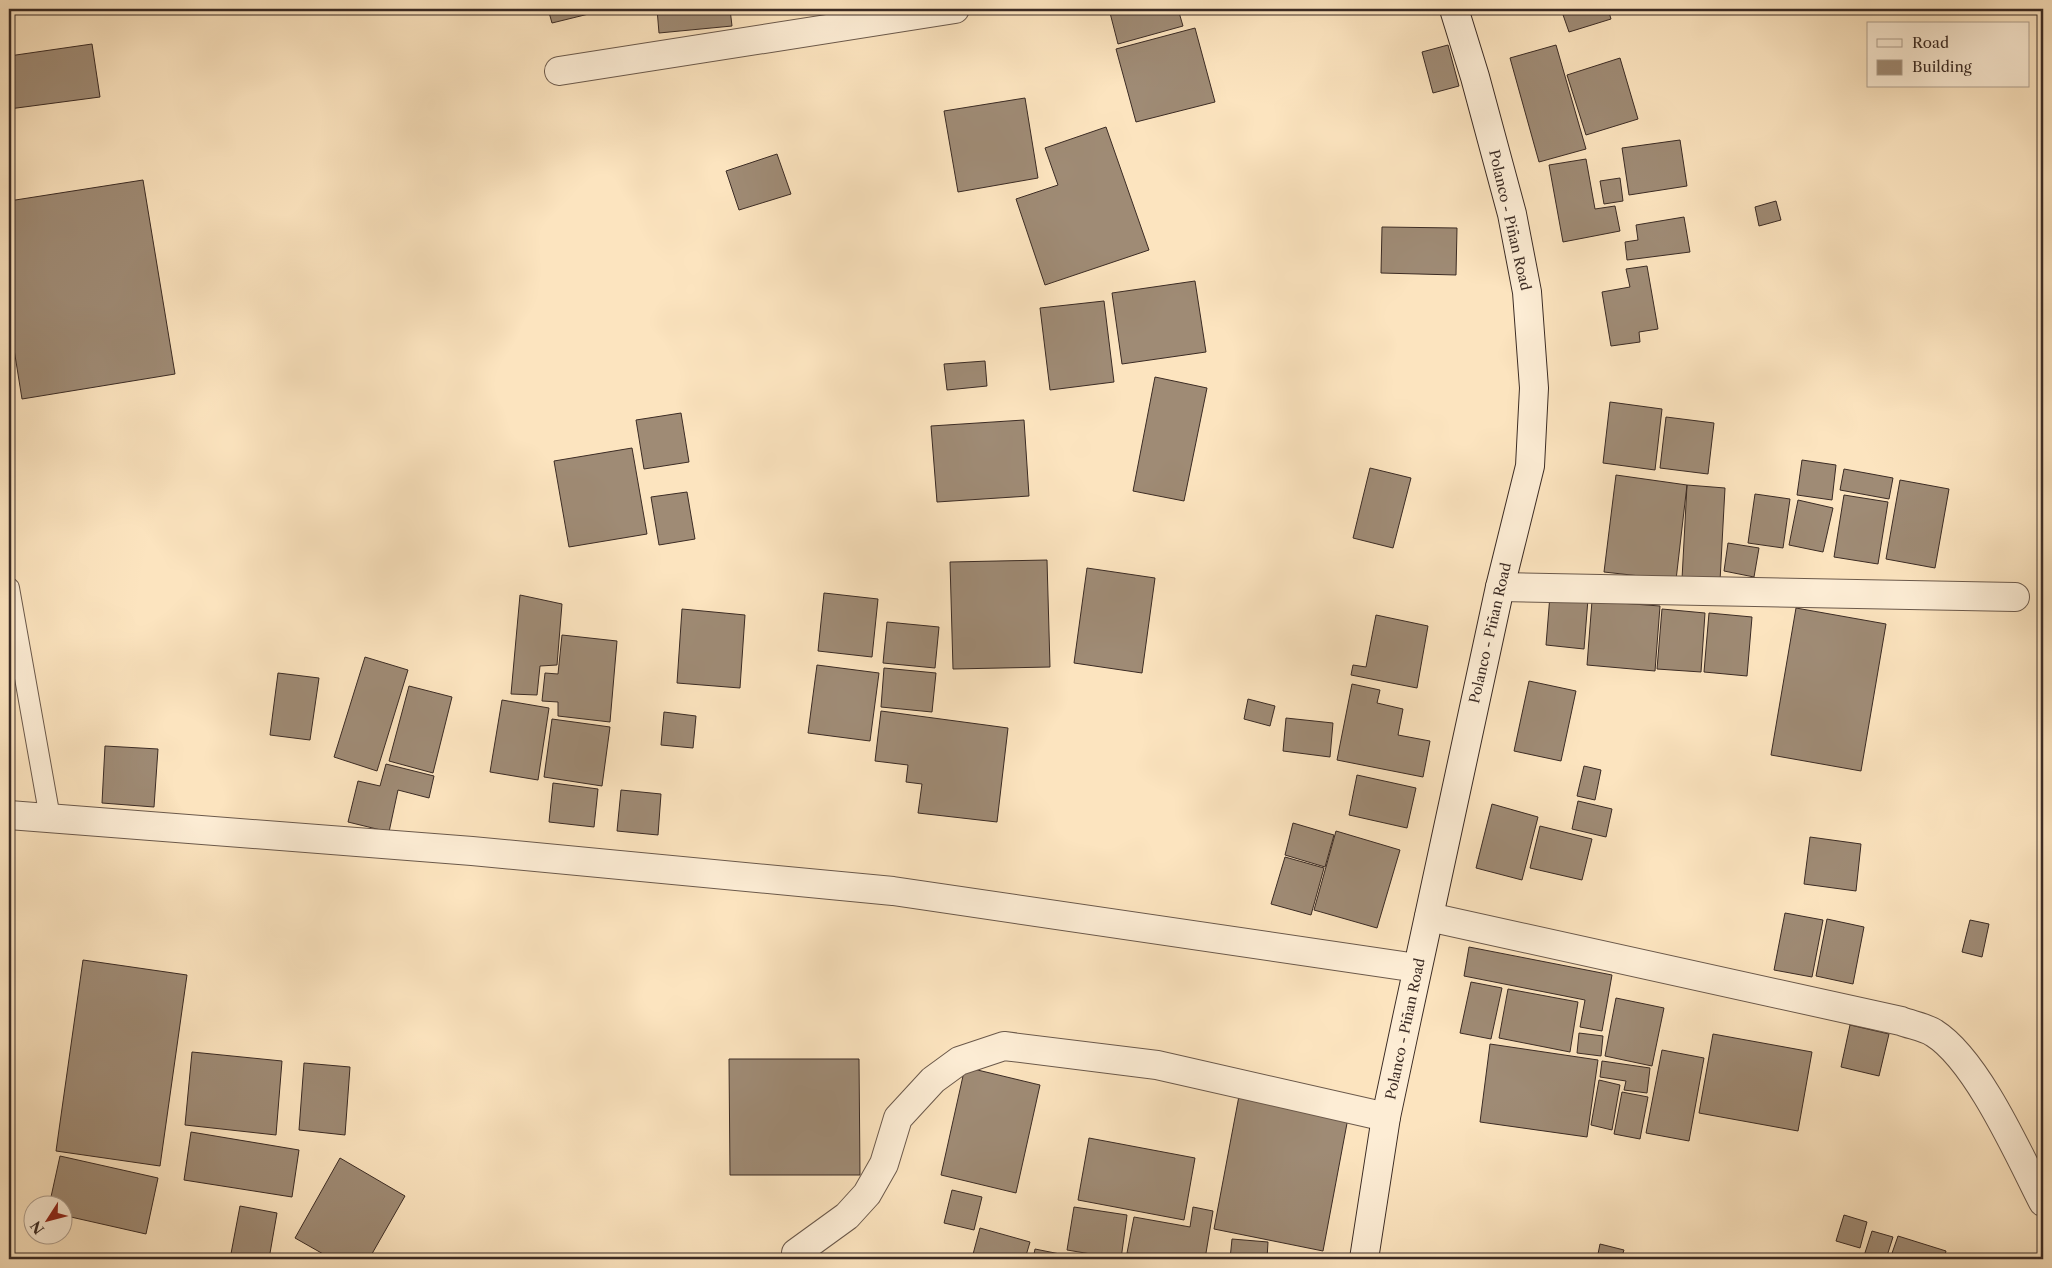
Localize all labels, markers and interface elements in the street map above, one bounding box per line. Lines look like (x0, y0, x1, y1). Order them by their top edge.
legend (1867, 22, 2030, 88)
text: Road (1912, 33, 1949, 52)
text: Building (1912, 57, 1972, 76)
street label: Polanco - Piñan Road (1485, 148, 1535, 293)
street label: Polanco - Piñan Road (1465, 560, 1515, 705)
street label: Polanco - Piñan Road (1381, 956, 1429, 1101)
north arrow (22, 1196, 72, 1246)
text: N (27, 1217, 48, 1238)

